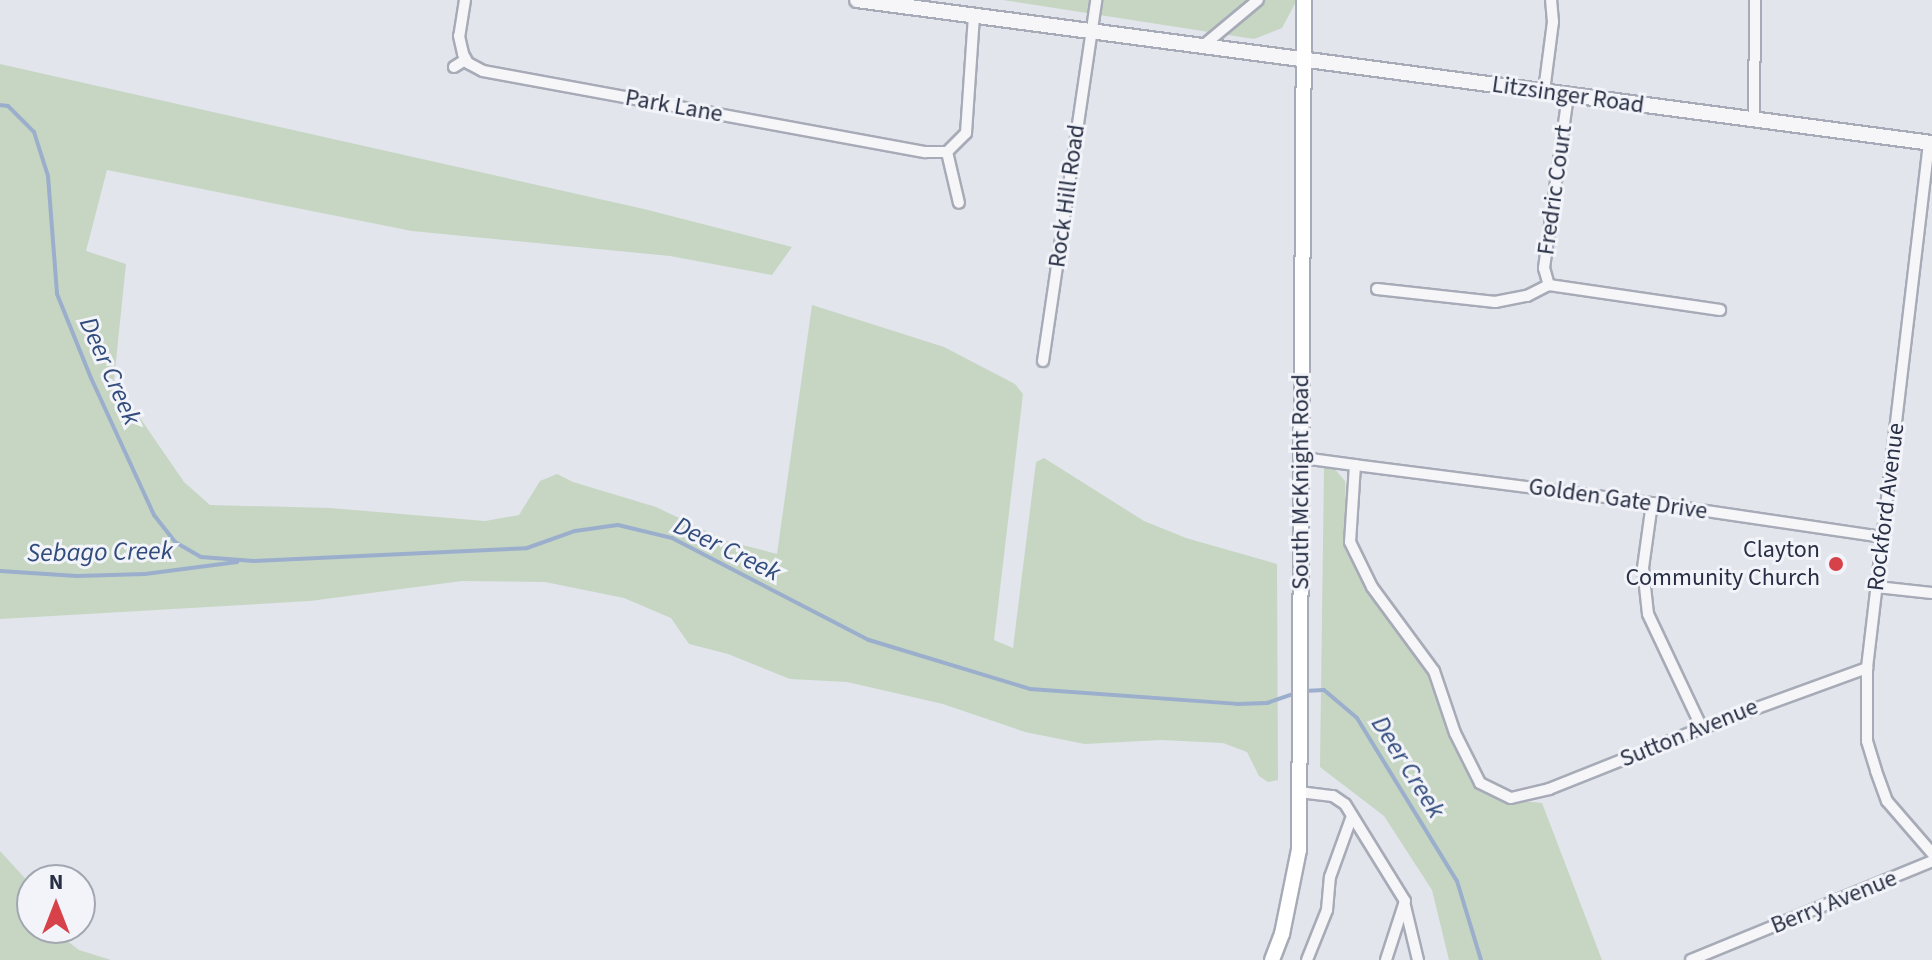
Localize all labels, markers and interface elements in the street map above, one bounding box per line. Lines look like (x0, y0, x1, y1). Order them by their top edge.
street label: Litzsinger Road (1490, 70, 1646, 120)
street label: Park Lane (623, 83, 725, 129)
street label: Rock Hill Road (1043, 123, 1091, 269)
street label: Fredric Court (1532, 123, 1578, 257)
water label: Deer Creek (72, 312, 148, 430)
street label: South McKnight Road (1287, 374, 1315, 590)
street label: Rockford Avenue (1861, 421, 1911, 593)
street label: Golden Gate Drive (1527, 472, 1709, 526)
water label: Deer Creek (669, 510, 785, 588)
water label: Sebago Creek (27, 535, 173, 569)
place label: Clayton Community Church (1625, 536, 1820, 592)
marker: Clayton Community Church (1827, 555, 1845, 573)
street label: Sutton Avenue (1616, 692, 1762, 774)
water label: Deer Creek (1364, 710, 1452, 824)
north arrow (16, 864, 96, 944)
street label: Berry Avenue (1767, 864, 1901, 940)
text: N (49, 866, 63, 898)

